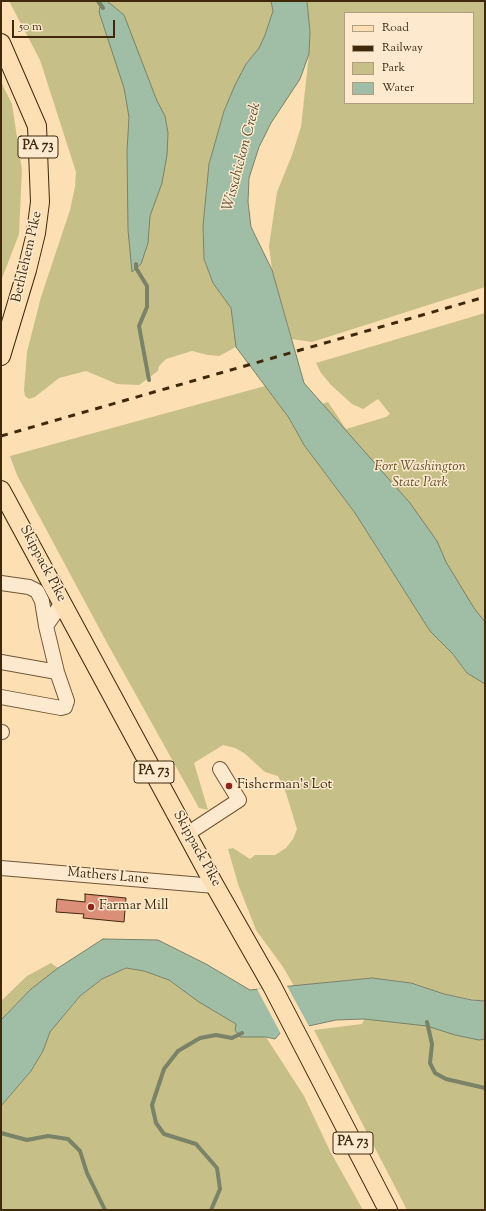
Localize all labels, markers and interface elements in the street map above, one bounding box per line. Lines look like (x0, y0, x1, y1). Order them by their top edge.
scale bar (14, 12, 117, 38)
legend (344, 12, 474, 104)
text: 50 m (19, 18, 42, 36)
text: Road (382, 19, 409, 37)
text: Railway (382, 39, 423, 57)
text: Park (382, 59, 405, 77)
text: Water (382, 79, 414, 97)
water label: Wissahickon Creek (220, 101, 266, 213)
road number: PA 73 (18, 136, 58, 158)
street label: Bethlehem Pike (9, 210, 47, 304)
park label: Fort Washington State Park (374, 460, 466, 492)
street label: Skippack Pike (15, 523, 69, 605)
road number: PA 73 (134, 761, 174, 783)
place label: Fisherman's Lot (237, 778, 332, 794)
marker: Fisherman's Lot (224, 781, 234, 791)
street label: Skippack Pike (168, 808, 224, 890)
street label: Mathers Lane (66, 865, 150, 889)
place label: Farmar Mill (99, 899, 169, 915)
marker: Farmar Mill (86, 902, 96, 912)
road number: PA 73 (333, 1132, 373, 1154)

